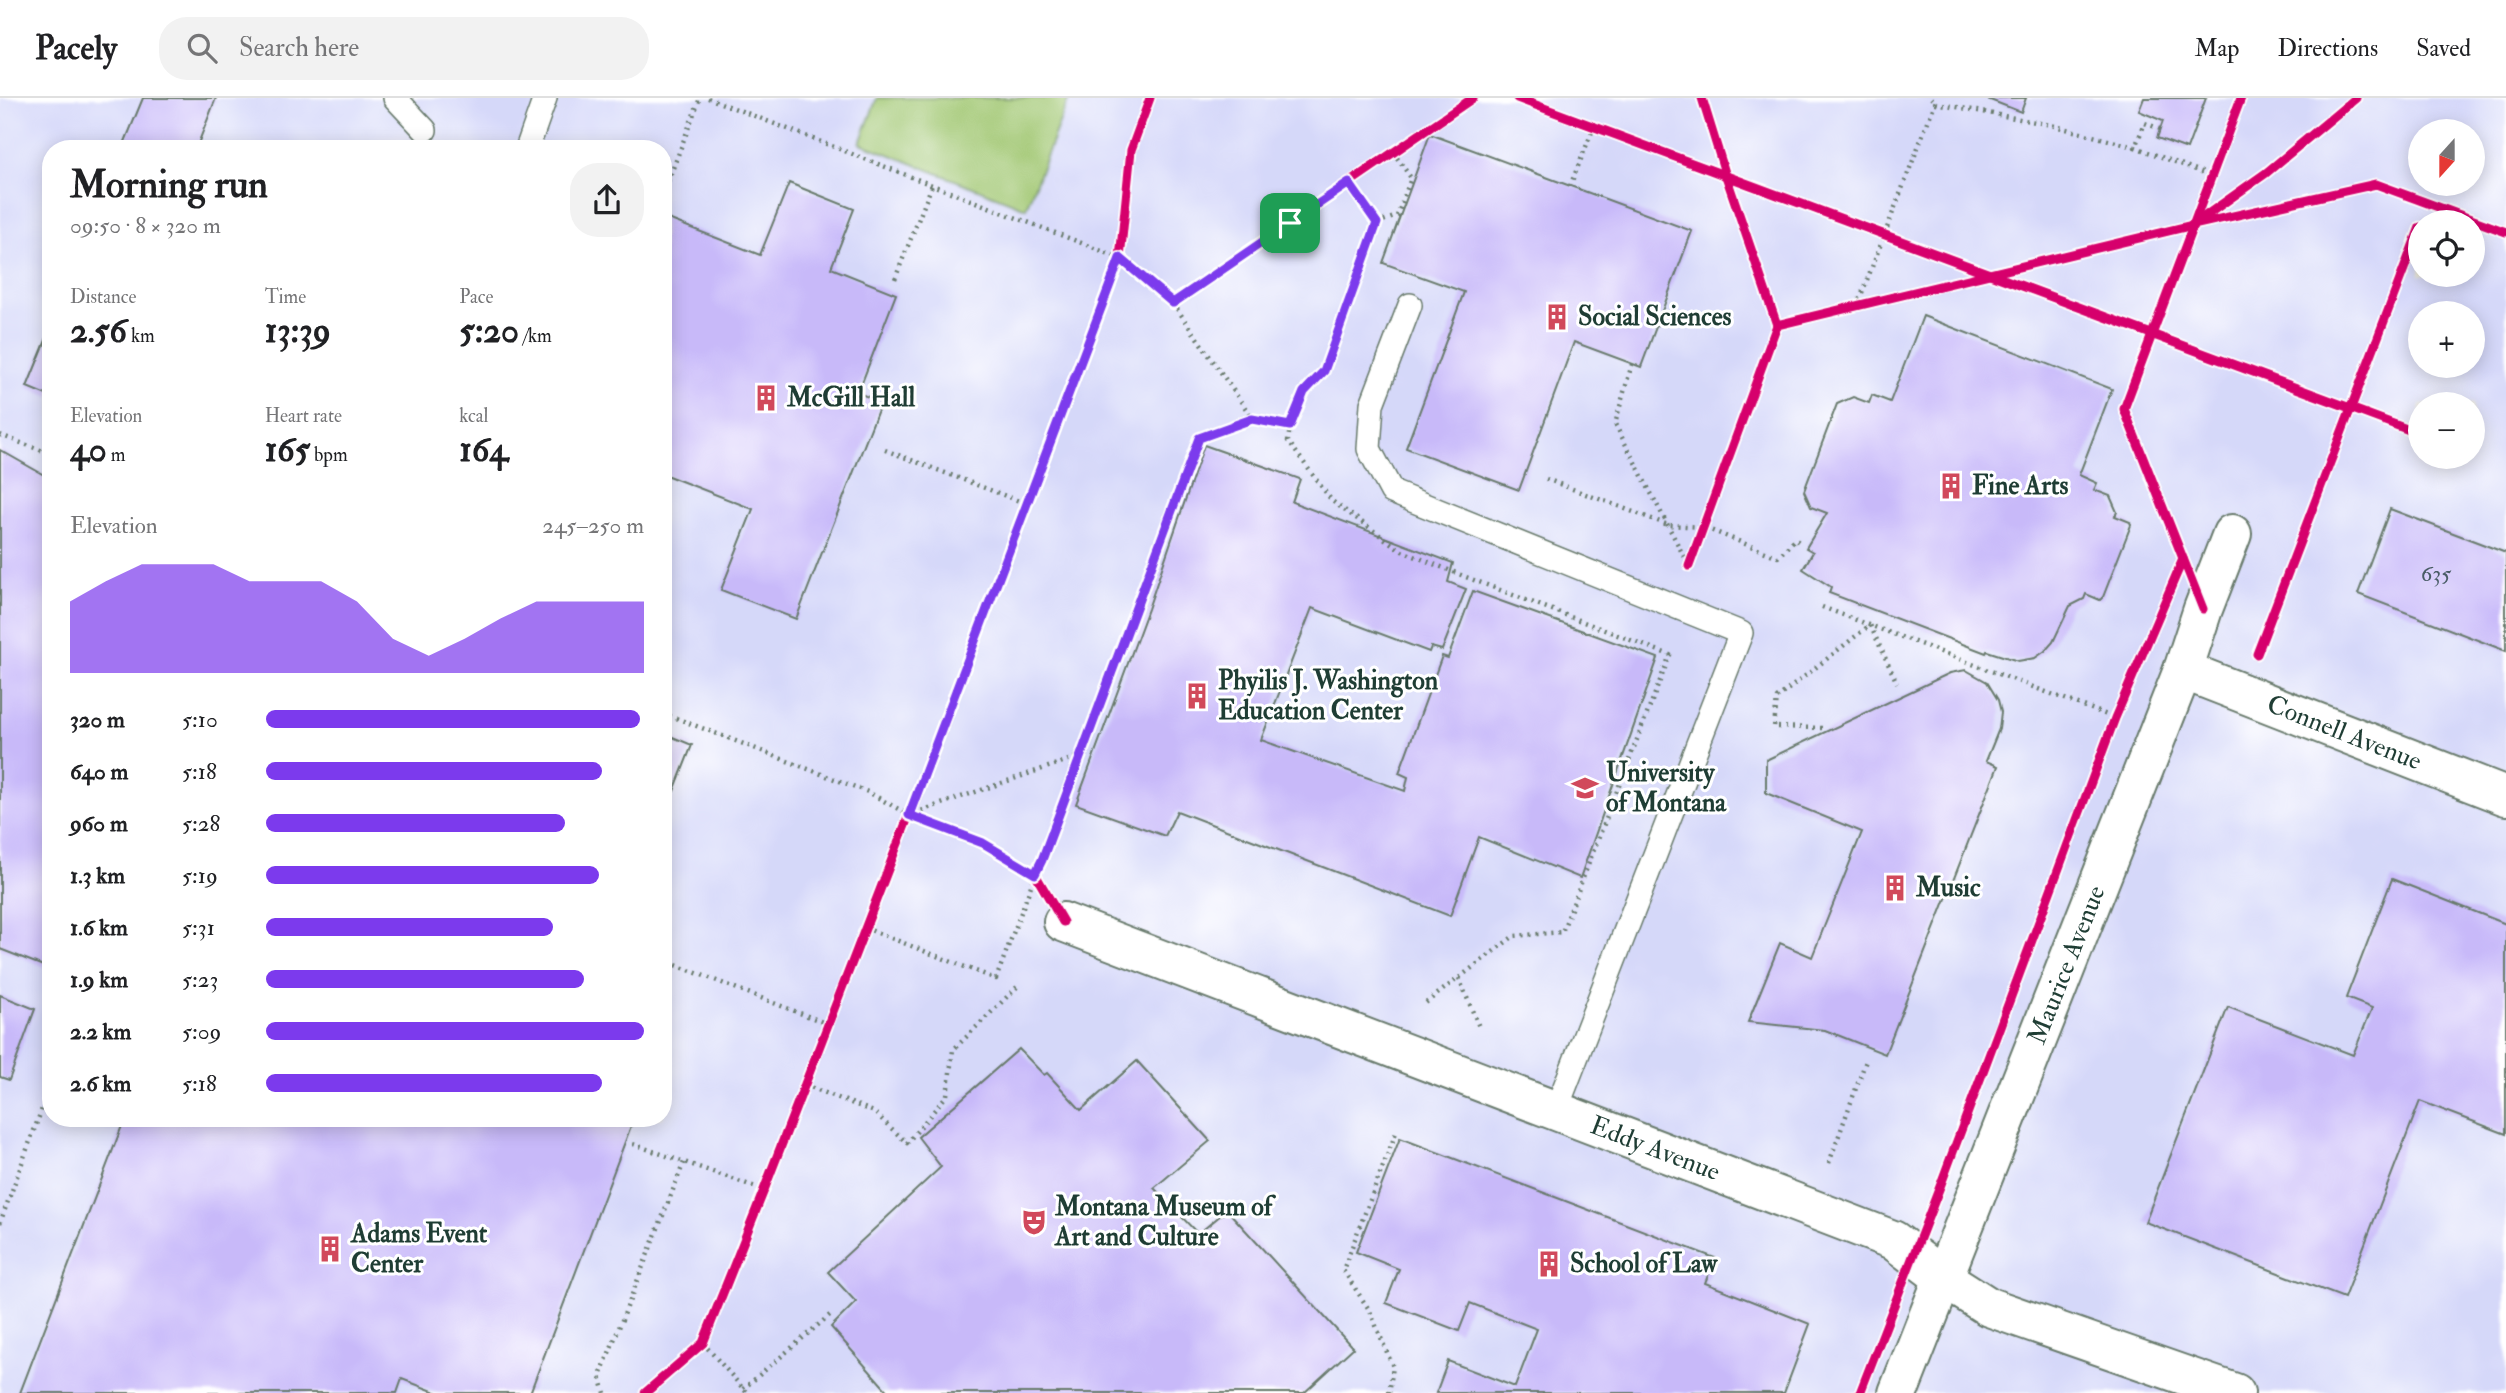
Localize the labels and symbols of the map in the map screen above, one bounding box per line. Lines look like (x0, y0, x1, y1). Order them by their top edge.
north arrow (2408, 119, 2485, 196)
pin (1260, 193, 1320, 253)
place label: Social Sciences (1578, 301, 1732, 333)
building icon: Social Sciences (1542, 302, 1572, 332)
place label: McGill Hall (786, 382, 915, 414)
building icon: McGill Hall (751, 383, 781, 413)
place label: Fine Arts (1972, 470, 2068, 502)
building icon: Fine Arts (1936, 471, 1966, 501)
house number: 635 (2421, 559, 2451, 588)
place label: Phyilis J. Washington Education Center (1218, 665, 1439, 727)
building icon: Phyilis J. Washington Education Center (1182, 681, 1212, 711)
street label: Connell Avenue (2262, 688, 2426, 778)
place label: University of Montana (1606, 757, 1727, 819)
school or university icon: University of Montana (1570, 773, 1600, 803)
place label: Music (1915, 872, 1981, 904)
building icon: Music (1880, 873, 1910, 903)
street label: Maurice Avenue (2021, 881, 2112, 1049)
street label: Eddy Avenue (1586, 1109, 1725, 1188)
place label: Montana Museum of Art and Culture (1054, 1191, 1277, 1253)
theatre icon: Montana Museum of Art and Culture (1019, 1207, 1049, 1237)
place label: Adams Event Center (350, 1218, 488, 1280)
building icon: Adams Event Center (315, 1234, 345, 1264)
place label: School of Law (1570, 1248, 1718, 1280)
building icon: School of Law (1534, 1249, 1564, 1279)

